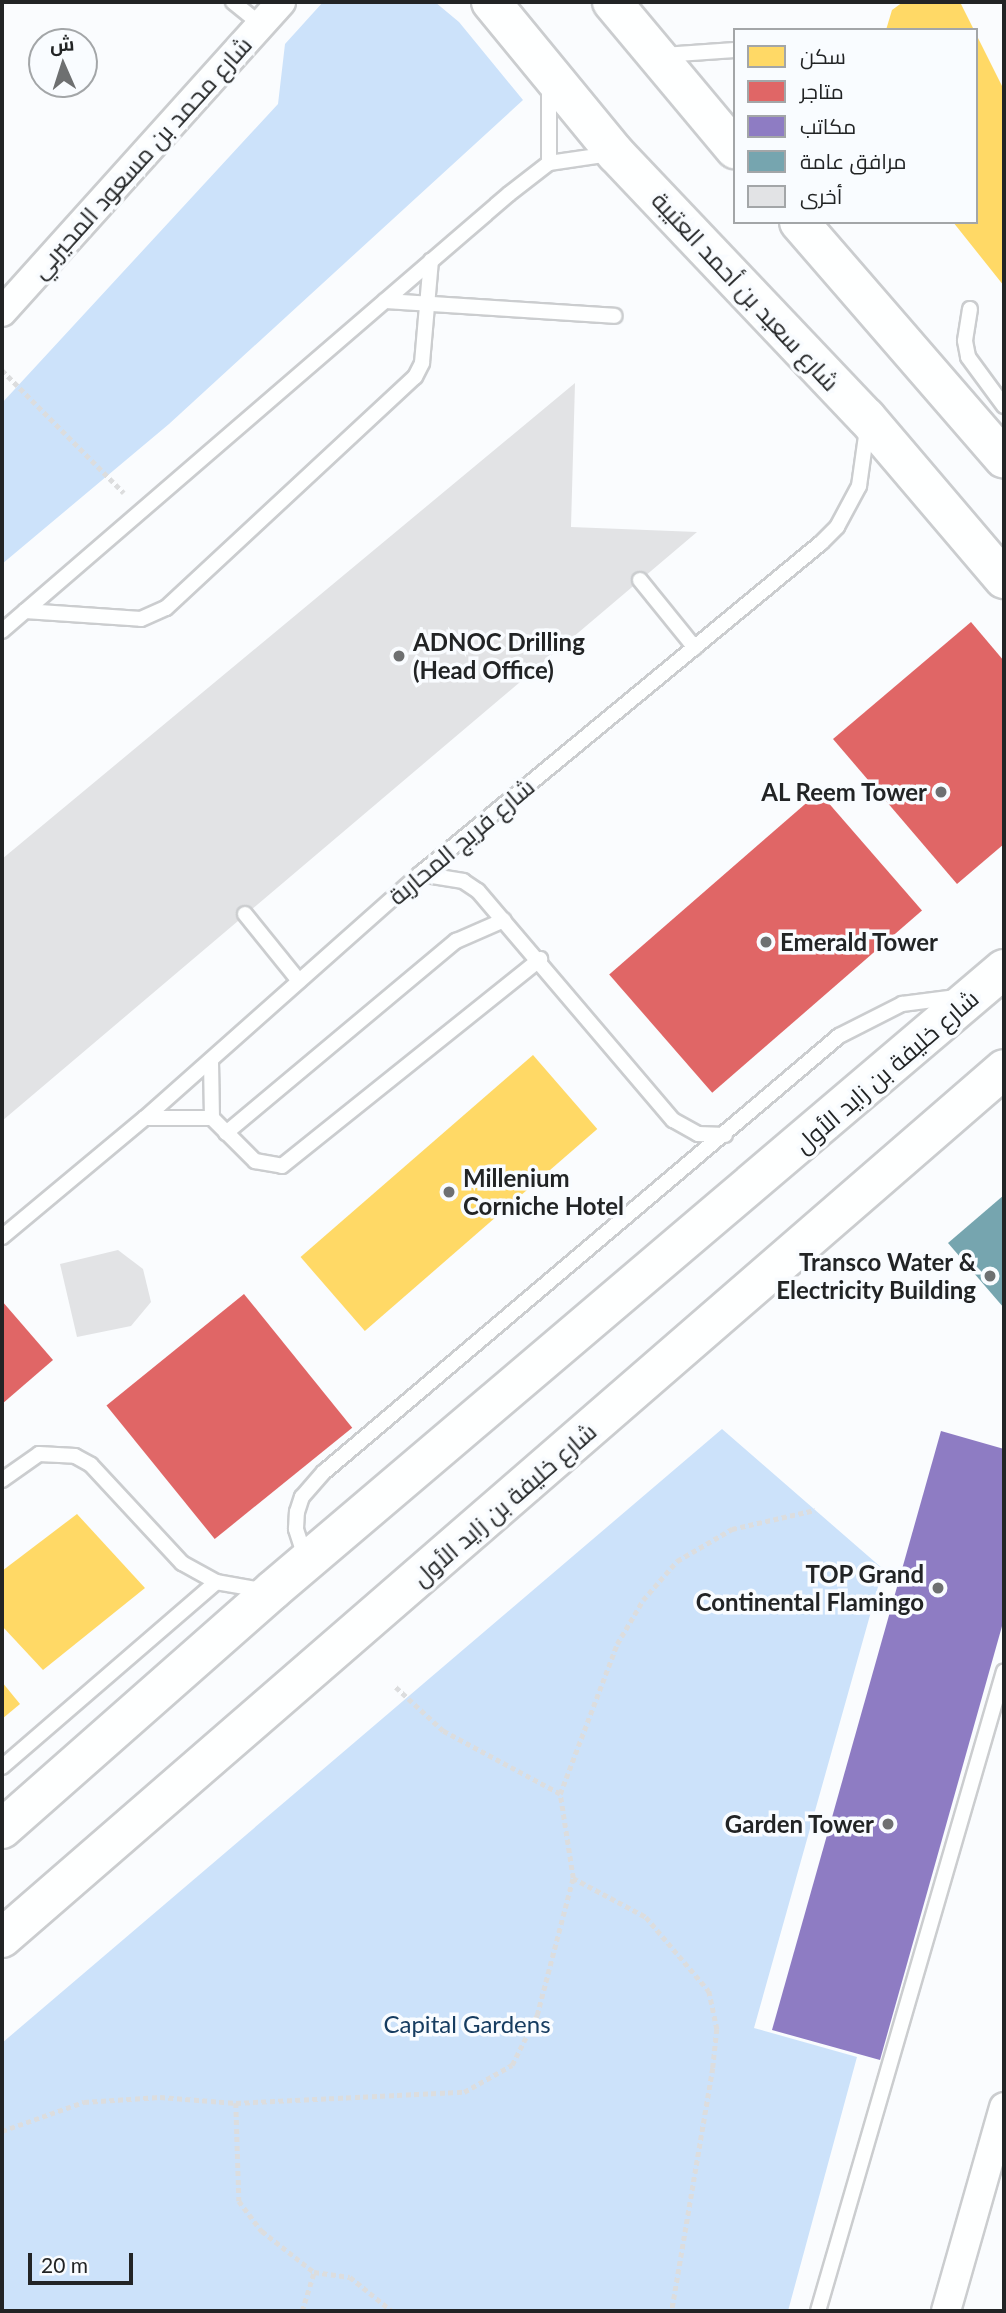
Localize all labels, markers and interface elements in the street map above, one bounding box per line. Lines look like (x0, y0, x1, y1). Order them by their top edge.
north arrow (28, 28, 98, 98)
legend (733, 28, 978, 224)
street label: شارع محمد بن مسعود المحيربي (25, 30, 257, 284)
text: سكن (800, 43, 846, 68)
text: متاجر (800, 78, 844, 103)
text: مكاتب (800, 113, 856, 138)
text: مرافق عامة (800, 148, 907, 173)
text: أخرى (800, 183, 842, 208)
street label: شارع سعيد بن أحمد العتيبة (646, 186, 846, 396)
place label: ADNOC Drilling (Head Office) (413, 628, 585, 684)
marker: ADNOC Drilling (Head Office) (391, 648, 407, 664)
street label: شارع فريج المحاربة (382, 772, 540, 910)
place label: AL Reem Tower (760, 778, 927, 806)
marker: AL Reem Tower (933, 784, 949, 800)
place label: Emerald Tower (780, 928, 939, 956)
marker: Emerald Tower (758, 934, 774, 950)
street label: شارع خليفة بن زايد الأول (788, 983, 984, 1159)
place label: Millenium Corniche Hotel (463, 1164, 624, 1220)
marker: Millenium Corniche Hotel (441, 1184, 457, 1200)
place label: Transco Water & Electricity Building (776, 1248, 976, 1304)
marker: Transco Water & Electricity Building (982, 1268, 998, 1284)
street label: شارع خليفة بن زايد الأول (406, 1416, 602, 1592)
place label: TOP Grand Continental Flamingo (696, 1560, 924, 1616)
marker: TOP Grand Continental Flamingo (930, 1580, 946, 1596)
place label: Garden Tower (724, 1810, 874, 1838)
marker: Garden Tower (880, 1816, 896, 1832)
park label: Capital Gardens (383, 2010, 551, 2038)
scale bar (32, 2240, 136, 2284)
text: 20 m (41, 2252, 88, 2277)

